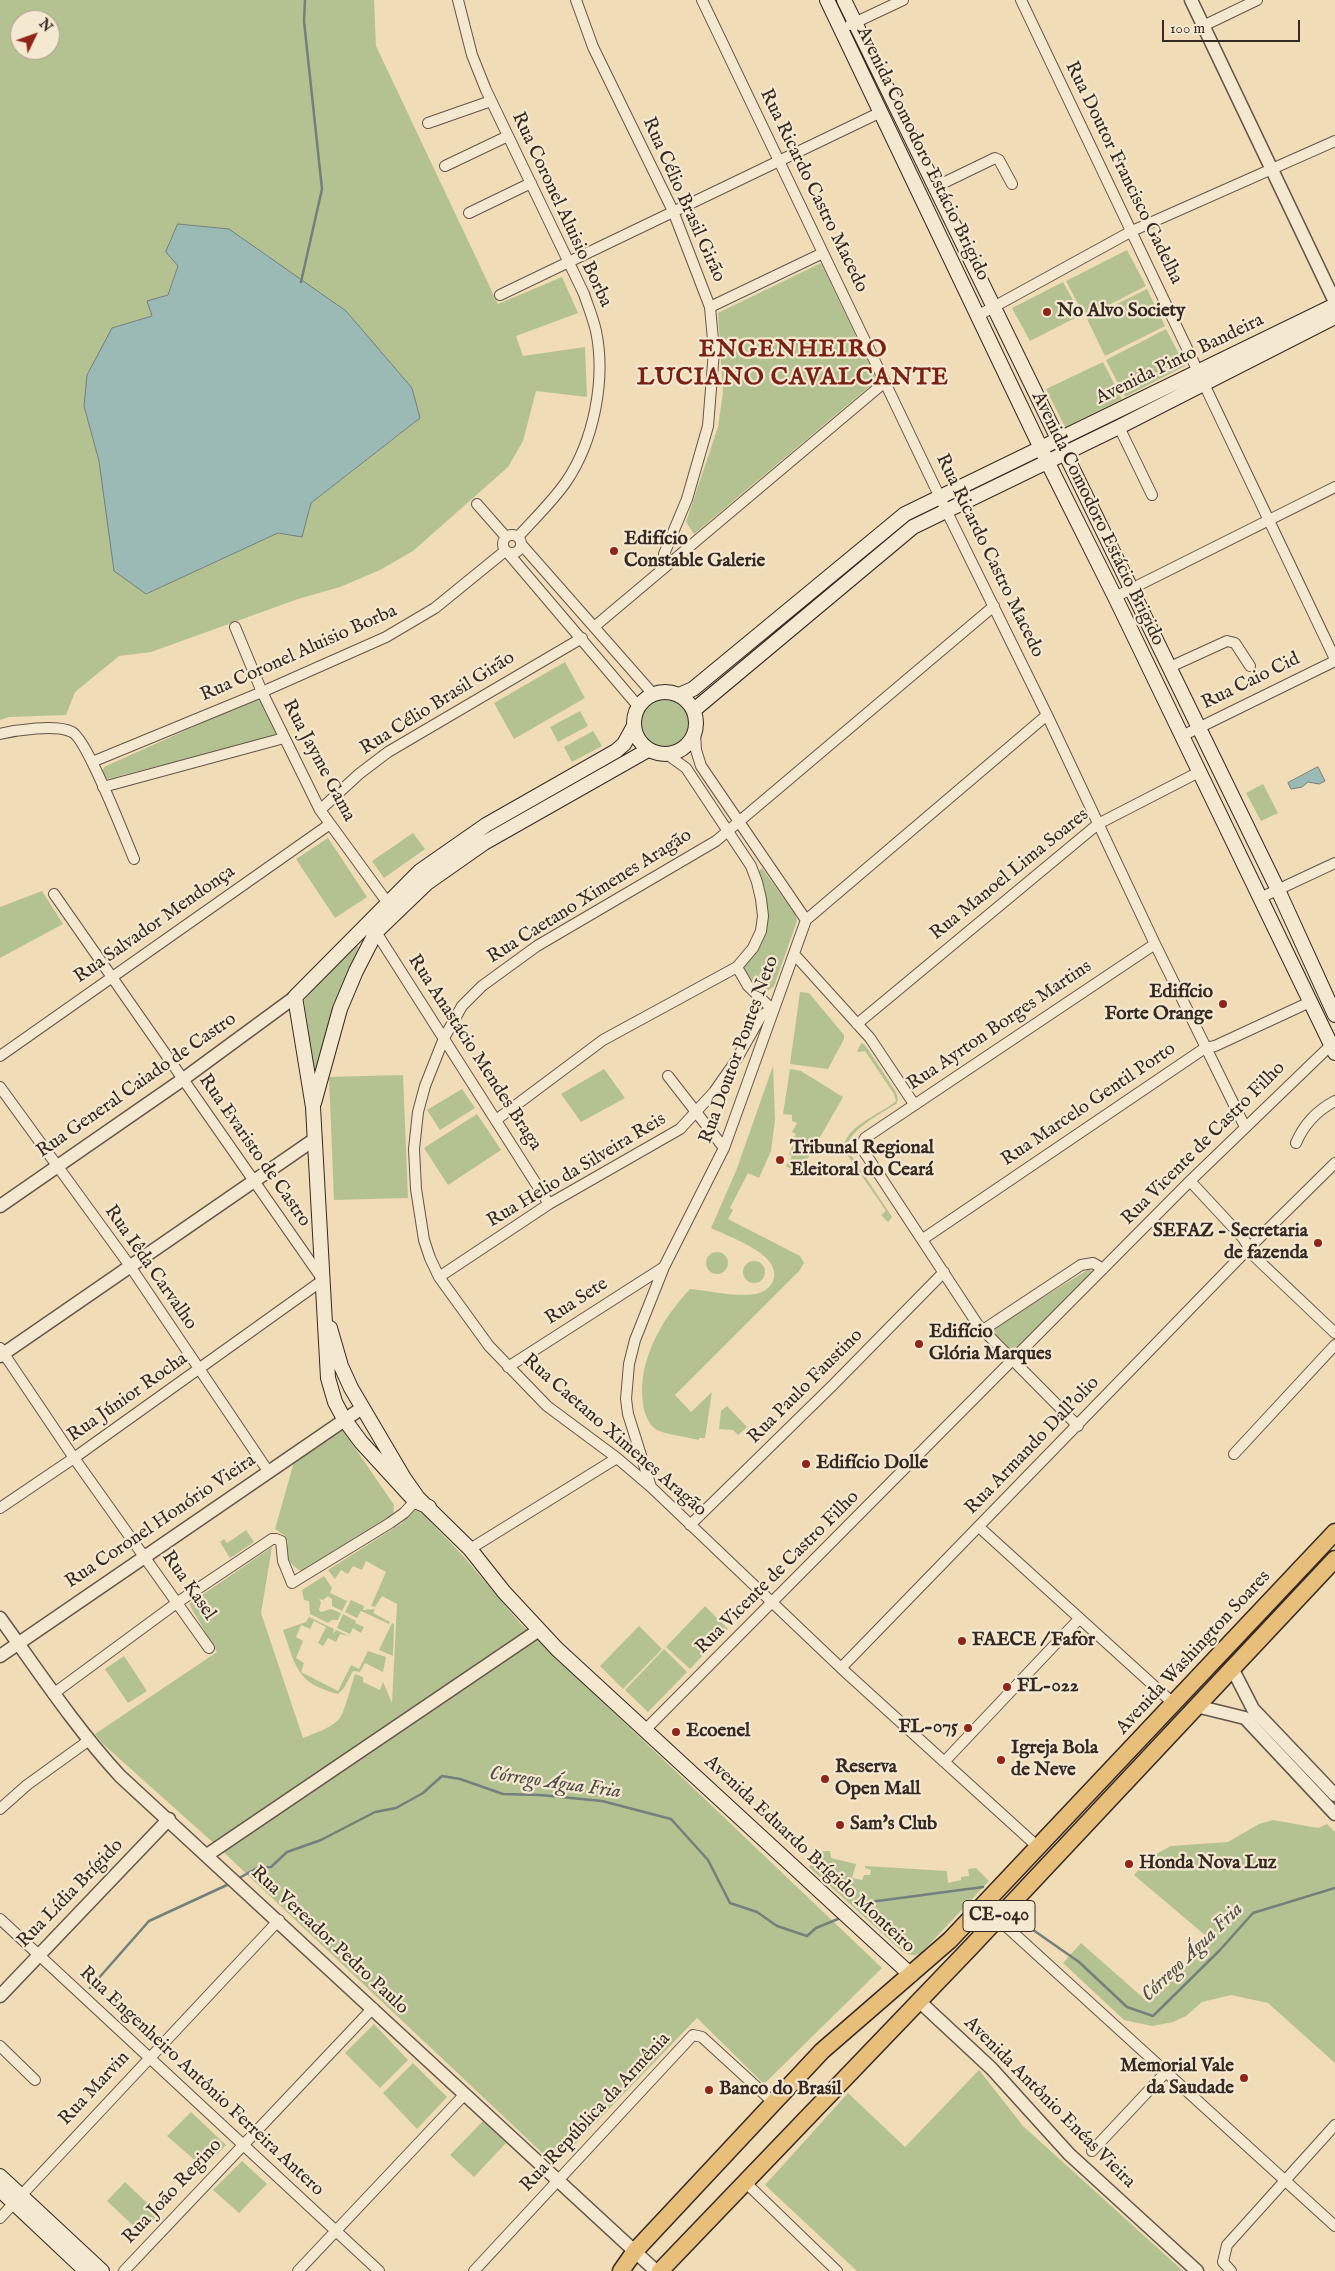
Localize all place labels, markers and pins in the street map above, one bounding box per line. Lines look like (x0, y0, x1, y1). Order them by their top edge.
place label: No Alvo Society (1057, 301, 1185, 323)
marker: No Alvo Society (1041, 306, 1053, 318)
place label: Edifício Constable Galerie (624, 529, 765, 573)
marker: Edifício Constable Galerie (608, 545, 620, 557)
place label: Edifício Forte Orange (1104, 982, 1213, 1026)
marker: Edifício Forte Orange (1217, 998, 1229, 1010)
place label: Tribunal Regional Eleitoral do Ceará (790, 1138, 934, 1182)
marker: Tribunal Regional Eleitoral do Ceará (774, 1154, 786, 1166)
place label: SEFAZ - Secretaria de fazenda (1153, 1221, 1308, 1265)
marker: SEFAZ - Secretaria de fazenda (1312, 1237, 1324, 1249)
place label: Edifício Glória Marques (929, 1322, 1052, 1366)
marker: Edifício Glória Marques (913, 1338, 925, 1350)
place label: Edifício Dolle (816, 1453, 928, 1475)
marker: Edifício Dolle (800, 1458, 812, 1470)
place label: FAECE / Fafor (972, 1630, 1095, 1652)
marker: FAECE / Fafor (956, 1635, 968, 1647)
place label: FL-022 (1017, 1676, 1079, 1698)
marker: FL-022 (1001, 1681, 1013, 1693)
place label: FL-075 (899, 1717, 958, 1739)
place label: Ecoenel (686, 1721, 750, 1743)
marker: FL-075 (962, 1722, 974, 1734)
marker: Ecoenel (670, 1726, 682, 1738)
place label: Igreja Bola de Neve (1011, 1738, 1098, 1782)
marker: Igreja Bola de Neve (995, 1754, 1007, 1766)
place label: Reserva Open Mall (835, 1757, 921, 1801)
marker: Reserva Open Mall (819, 1773, 831, 1785)
place label: Sam's Club (850, 1814, 937, 1836)
marker: Sam's Club (834, 1819, 846, 1831)
place label: Honda Nova Luz (1139, 1853, 1277, 1875)
marker: Honda Nova Luz (1123, 1858, 1135, 1870)
place label: Memorial Vale da Saudade (1120, 2056, 1234, 2100)
marker: Memorial Vale da Saudade (1238, 2072, 1250, 2084)
place label: Banco do Brasil (719, 2079, 842, 2101)
marker: Banco do Brasil (703, 2084, 715, 2096)

